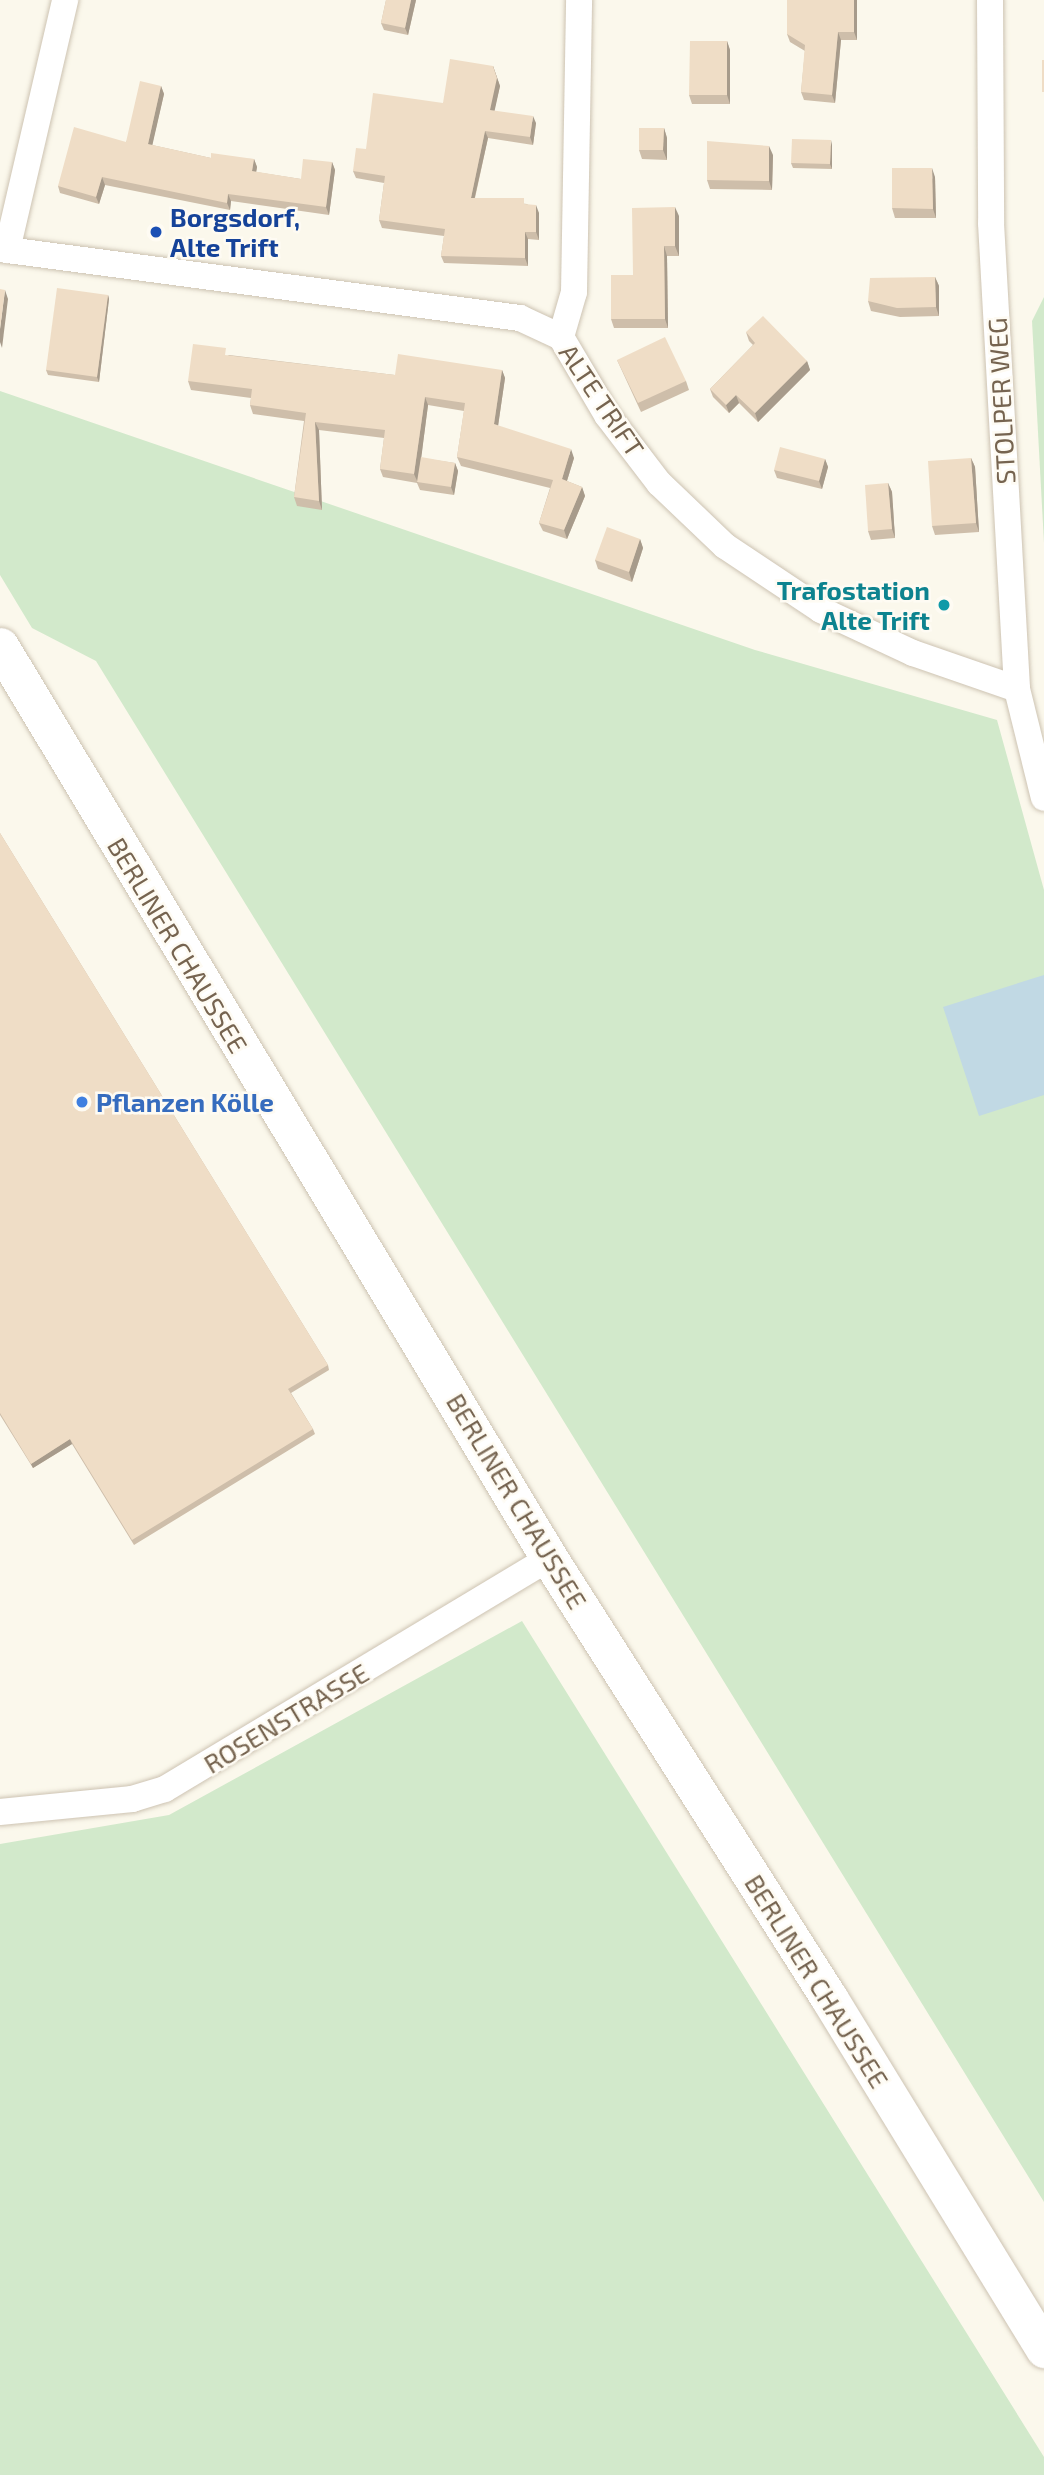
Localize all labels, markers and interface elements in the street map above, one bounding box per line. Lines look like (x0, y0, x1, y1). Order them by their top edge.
place label: Borgsdorf, Alte Trift (170, 201, 300, 262)
marker: Borgsdorf, Alte Trift (148, 224, 164, 240)
street label: STOLPER WEG (981, 317, 1021, 485)
street label: ALTE TRIFT (553, 338, 651, 462)
place label: Trafostation Alte Trift (777, 574, 930, 636)
marker: Trafostation Alte Trift (936, 597, 952, 613)
street label: BERLINER CHAUSSEE (101, 832, 255, 1058)
place label: Pflanzen Kölle (96, 1086, 274, 1118)
marker: Pflanzen Kölle (74, 1094, 90, 1110)
street label: BERLINER CHAUSSEE (440, 1388, 594, 1614)
street label: ROSENSTRASSE (198, 1657, 374, 1779)
street label: BERLINER CHAUSSEE (739, 1869, 895, 2093)

